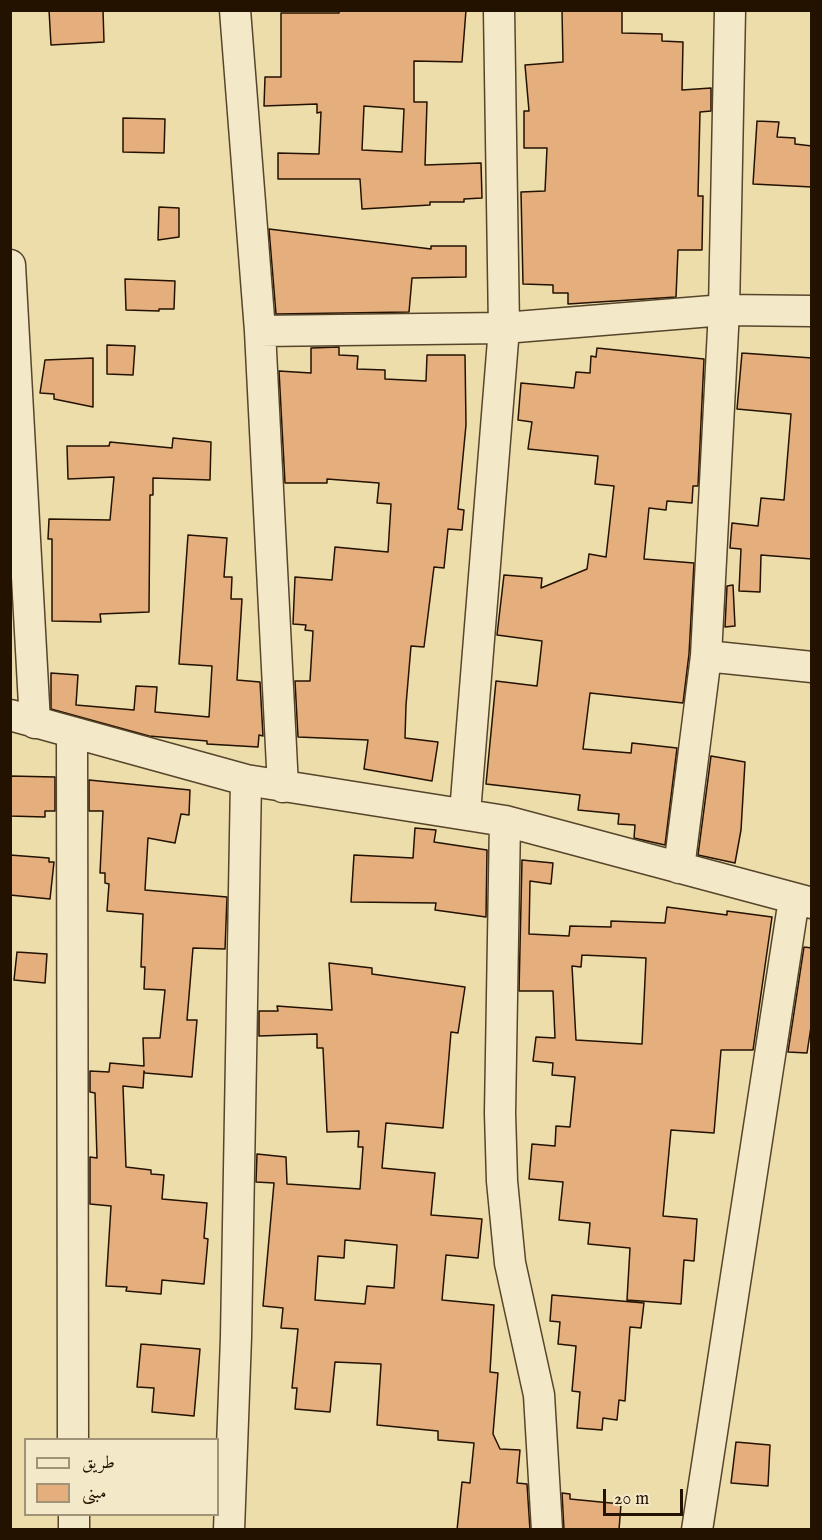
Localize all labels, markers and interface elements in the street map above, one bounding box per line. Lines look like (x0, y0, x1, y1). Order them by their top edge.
legend (24, 1438, 219, 1516)
text: طريق (82, 1452, 115, 1475)
scale bar (606, 1477, 686, 1515)
text: مبنى (82, 1482, 107, 1505)
text: 20 m (614, 1488, 649, 1511)

